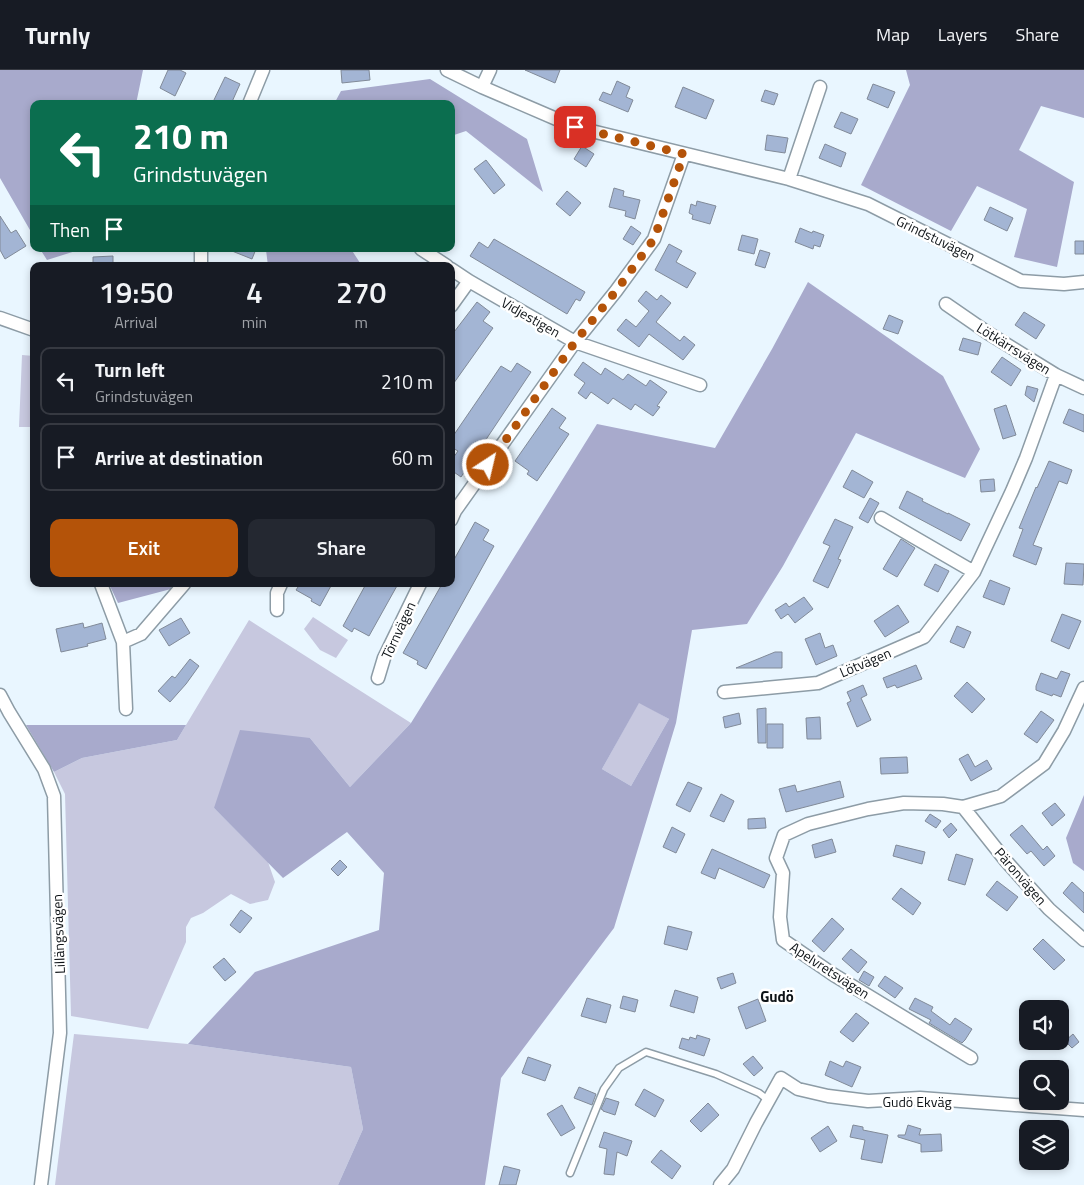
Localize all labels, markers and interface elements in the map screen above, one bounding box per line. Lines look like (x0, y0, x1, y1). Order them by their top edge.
text: Turnly (25, 17, 90, 53)
text: Map (876, 21, 910, 48)
text: Layers (938, 21, 987, 48)
text: Share (1015, 21, 1059, 48)
pin (554, 106, 596, 148)
text: 210 m (133, 109, 229, 163)
icon: arrive (561, 113, 589, 141)
icon: left (50, 120, 115, 185)
text: Grindstuvägen (133, 157, 268, 191)
street label: Grindstuvägen (893, 210, 979, 266)
text: Then (50, 215, 90, 244)
icon: arrive (100, 215, 128, 243)
text: 19:50 (99, 269, 173, 315)
text: 4 (246, 269, 263, 315)
text: 270 (336, 269, 386, 315)
street label: Vidjestigen (498, 292, 564, 342)
text: Arrival (114, 310, 158, 334)
text: min (242, 310, 267, 334)
text: m (354, 310, 368, 334)
street label: Lötkärrsvägen (973, 317, 1055, 379)
text: Turn left (95, 355, 165, 384)
icon: left (52, 367, 80, 395)
text: 210 m (381, 367, 433, 396)
text: Grindstuvägen (95, 384, 193, 408)
position arrow (461, 438, 513, 490)
icon: arrive (52, 443, 80, 471)
text: Arrive at destination (95, 443, 263, 472)
text: 60 m (392, 443, 433, 472)
button: Exit (50, 519, 238, 577)
button: Share (248, 519, 435, 577)
street label: Törnvägen (376, 598, 420, 662)
street label: Lötvägen (836, 642, 894, 682)
street label: Päronvägen (990, 843, 1052, 909)
street label: Lillängsvägen (46, 894, 70, 974)
street label: Apelvretsvägen (786, 936, 874, 1004)
district label: Gudö (760, 985, 794, 1008)
map controls (1019, 1000, 1069, 1170)
button: sound (1019, 1000, 1069, 1050)
button: search (1019, 1060, 1069, 1110)
street label: Gudö Ekväg (882, 1091, 952, 1112)
button: layers (1019, 1120, 1069, 1170)

